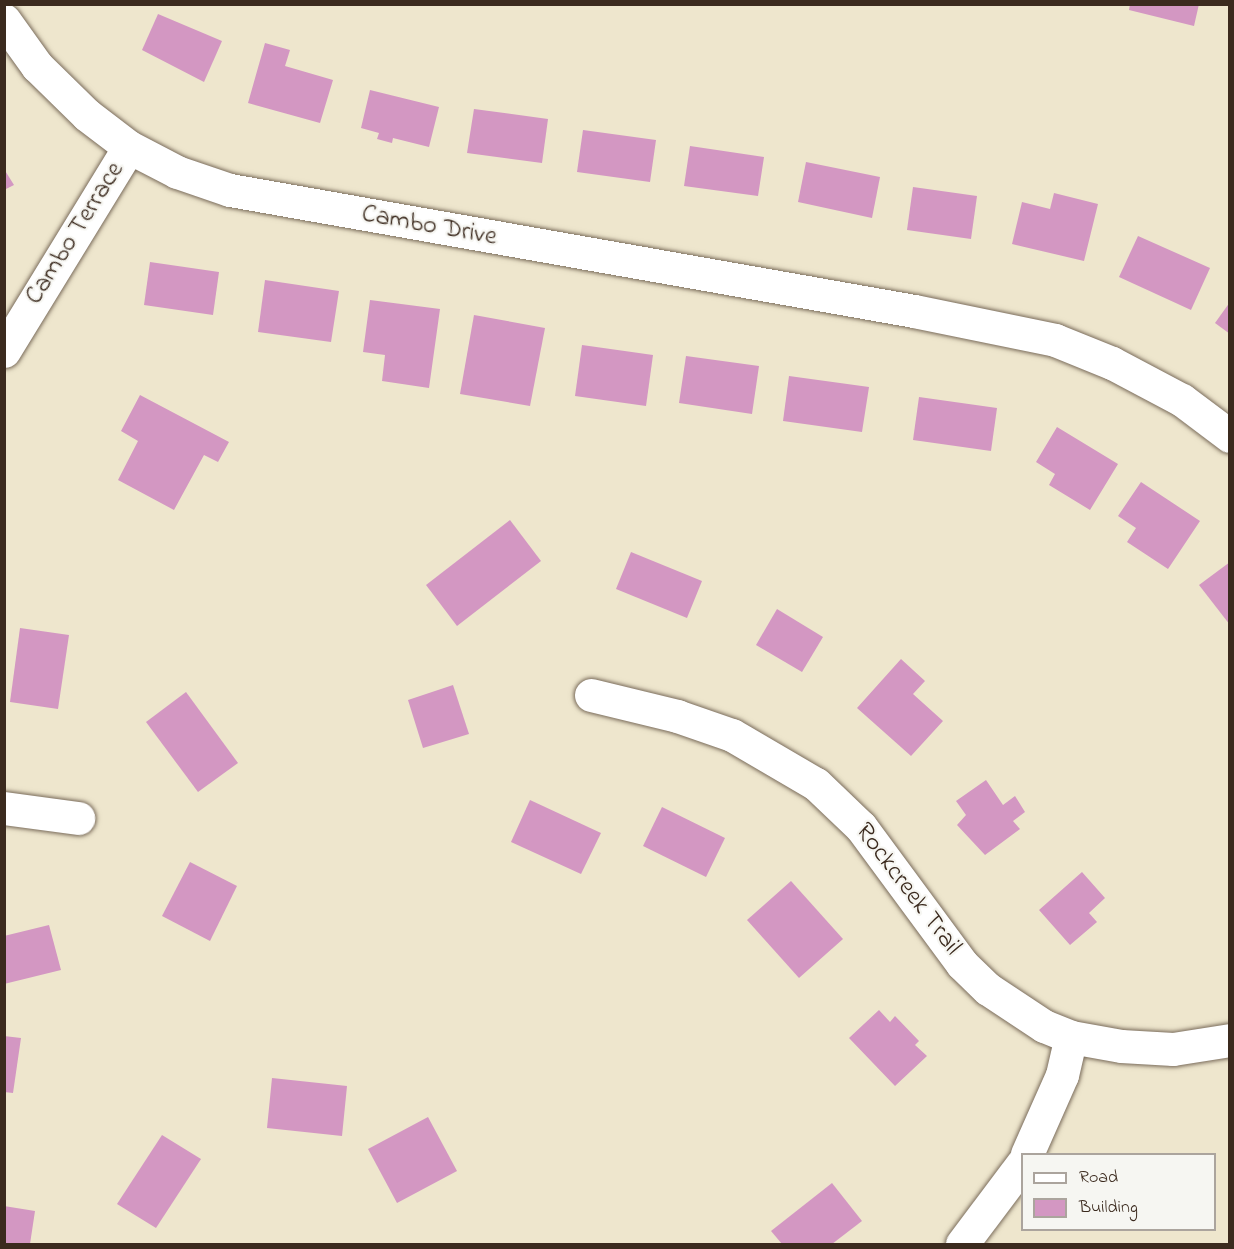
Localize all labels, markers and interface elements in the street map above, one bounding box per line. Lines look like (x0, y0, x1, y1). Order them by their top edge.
street label: Cambo Terrace (20, 157, 132, 311)
street label: Cambo Drive (359, 200, 499, 254)
street label: Rockcreek Trail (847, 818, 967, 962)
legend (1021, 1153, 1216, 1231)
text: Road (1079, 1165, 1118, 1191)
text: Building (1079, 1195, 1138, 1221)

